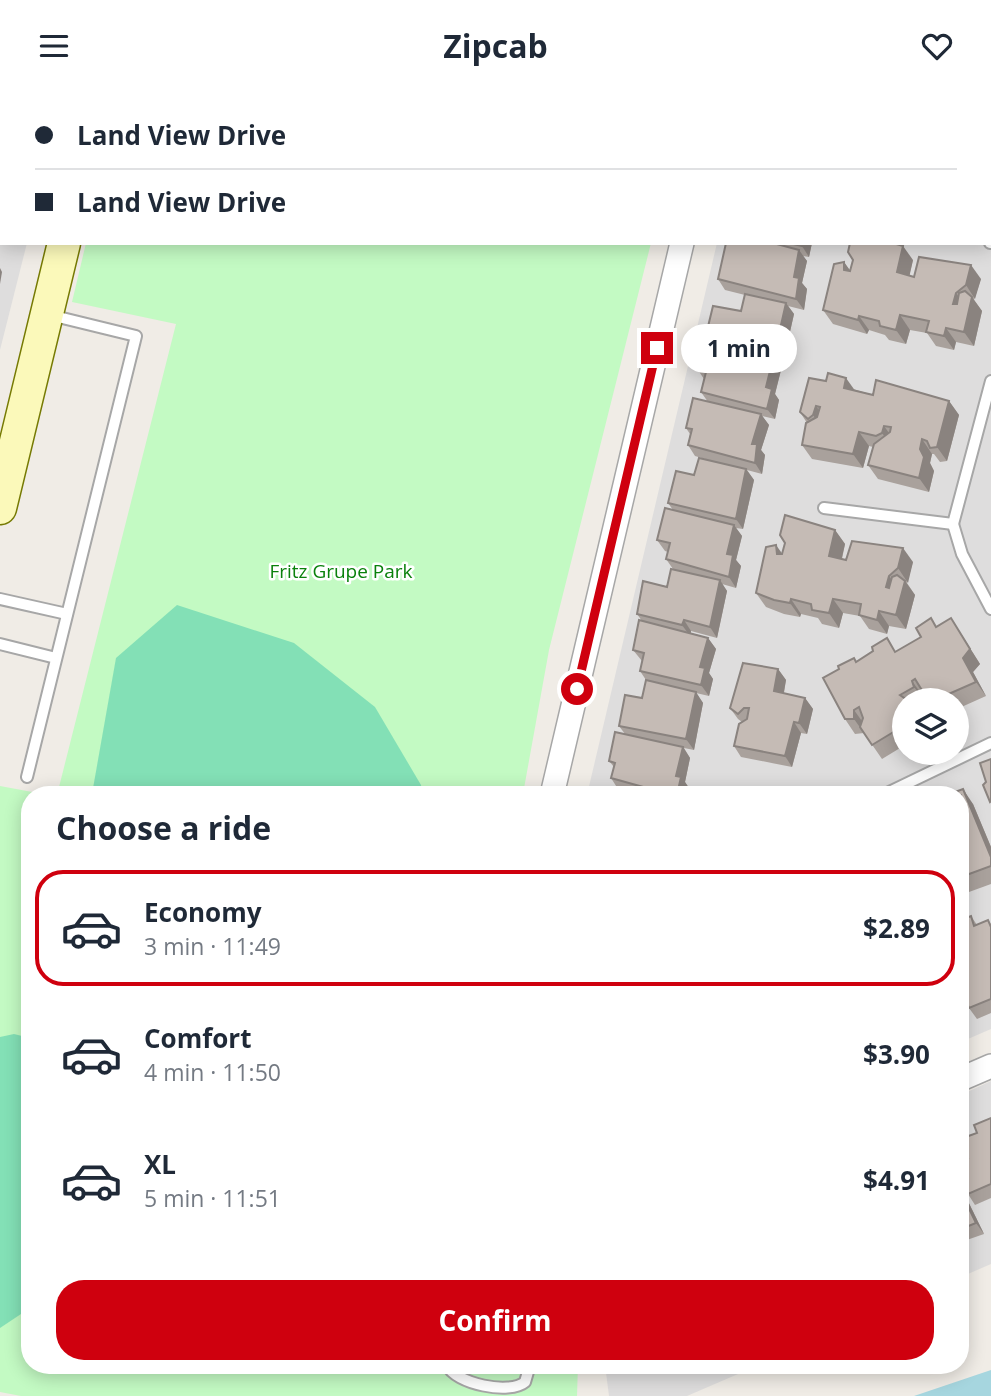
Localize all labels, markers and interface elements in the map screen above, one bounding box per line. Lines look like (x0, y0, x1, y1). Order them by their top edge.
text: Zipcab (443, 24, 548, 67)
icon: menu (35, 27, 73, 65)
icon: heart (918, 27, 956, 65)
text: Land View Drive (77, 117, 286, 153)
text: Land View Drive (77, 184, 286, 220)
callout: 1 min (682, 323, 797, 373)
route end (641, 332, 673, 364)
text: 1 min (707, 332, 771, 364)
park label: Fritz Grupe Park (269, 558, 413, 584)
route start (561, 673, 593, 705)
map controls (892, 688, 969, 765)
button: layers (892, 688, 969, 765)
text: Choose a ride (56, 806, 271, 849)
text: Economy (144, 894, 262, 930)
icon: car (60, 897, 123, 960)
text: $2.89 (863, 910, 930, 946)
text: 3 min · 11:49 (144, 930, 281, 962)
text: Comfort (144, 1020, 251, 1056)
icon: car (60, 1023, 123, 1086)
text: $3.90 (863, 1036, 930, 1072)
text: 4 min · 11:50 (144, 1056, 281, 1088)
text: XL (144, 1146, 176, 1182)
icon: car (60, 1149, 123, 1212)
text: $4.91 (863, 1162, 930, 1198)
text: 5 min · 11:51 (144, 1182, 281, 1214)
button: Confirm (56, 1280, 934, 1360)

